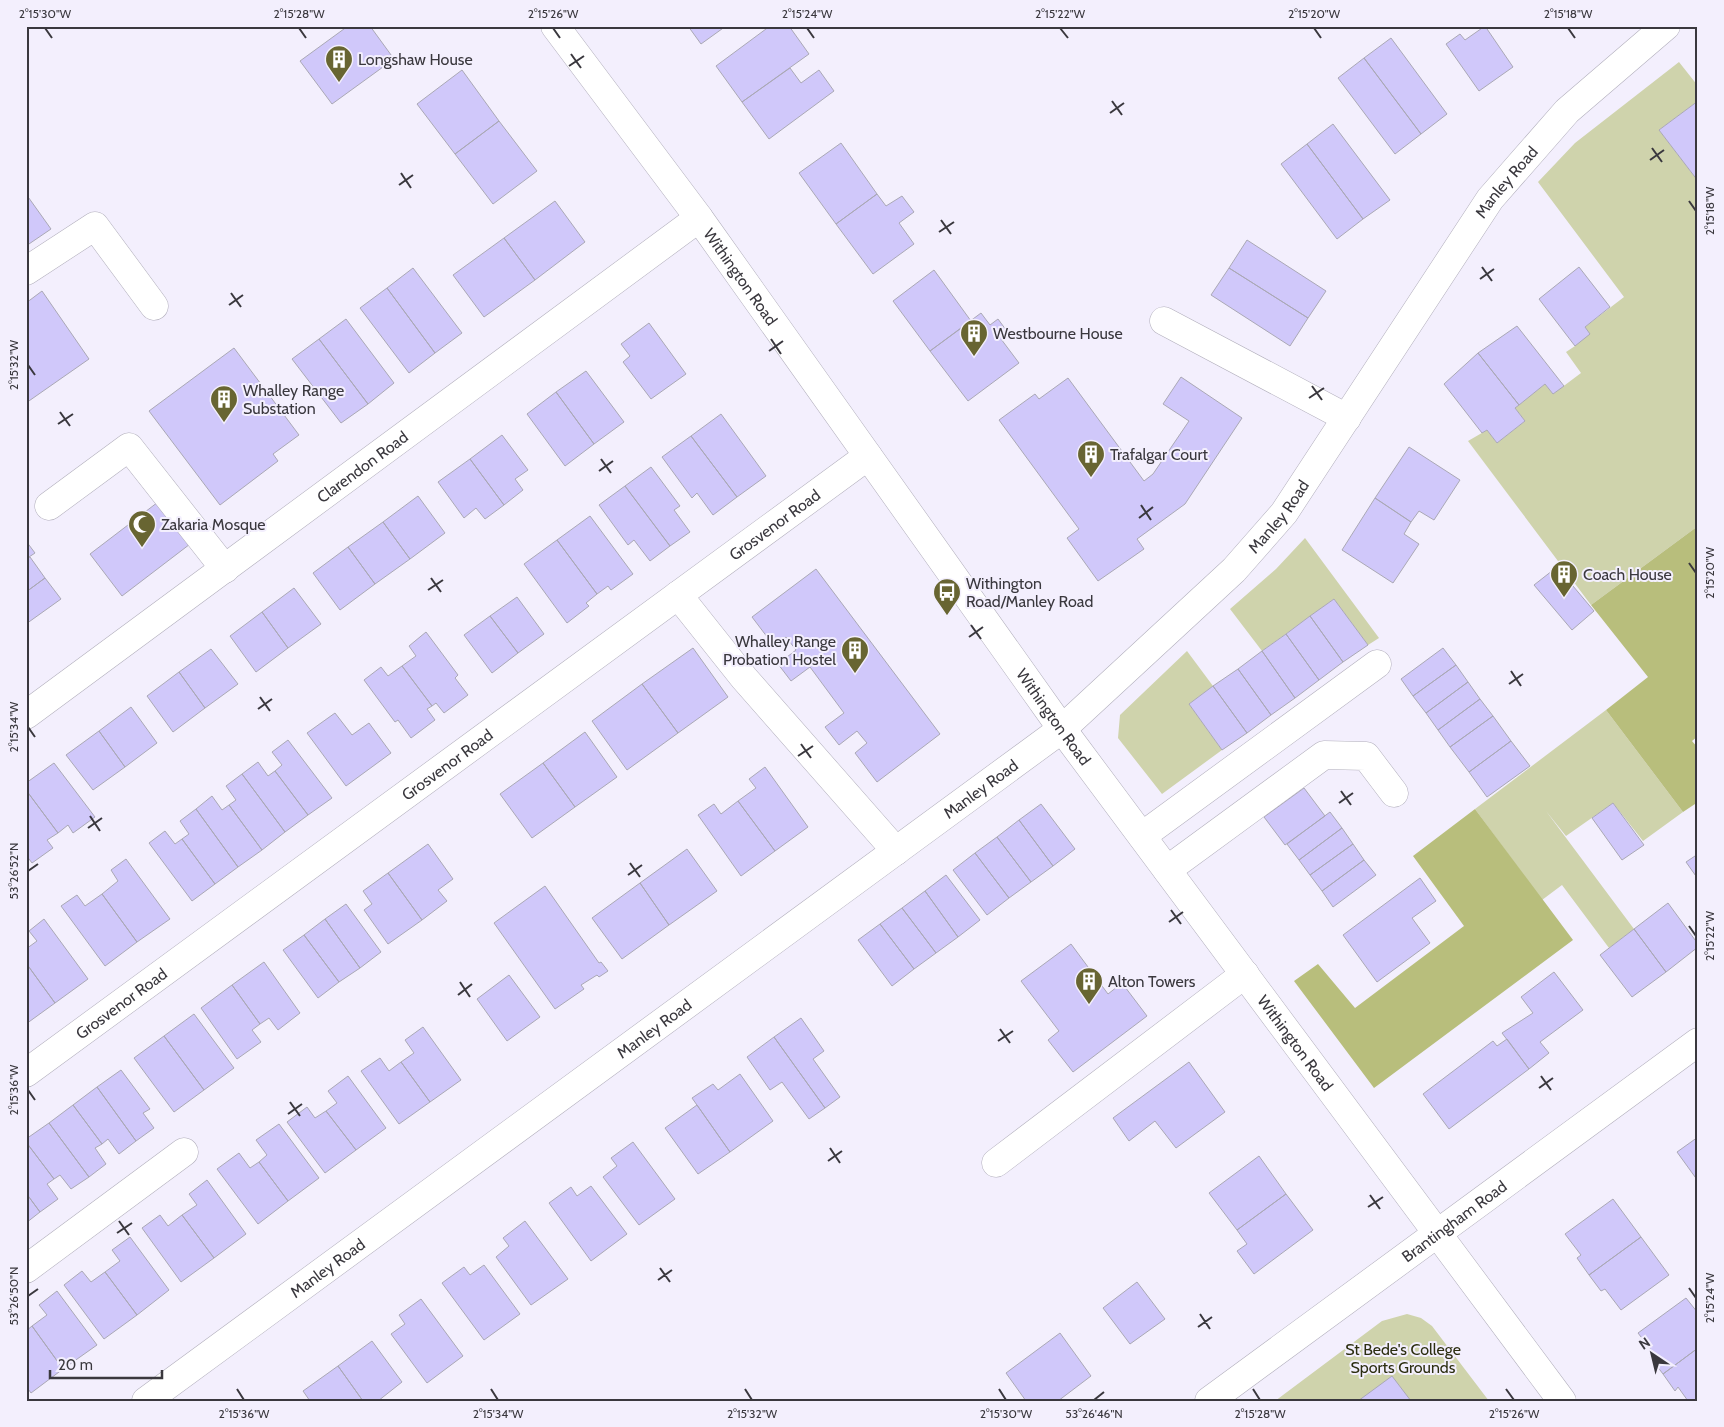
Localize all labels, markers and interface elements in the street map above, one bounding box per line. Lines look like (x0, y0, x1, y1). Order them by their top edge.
text: 2°15'30"W (19, 6, 72, 21)
text: 2°15'28"W (273, 6, 325, 21)
text: 2°15'26"W (528, 6, 579, 21)
text: 2°15'24"W (782, 6, 833, 21)
text: 2°15'22"W (1035, 6, 1086, 21)
text: 2°15'20"W (1288, 6, 1341, 21)
text: 2°15'18"W (1544, 6, 1593, 21)
building icon: Longshaw House (324, 44, 354, 83)
place label: Longshaw House (358, 50, 473, 69)
street label: Manley Road (1471, 142, 1542, 222)
text: 2°15'18"W (1702, 186, 1717, 235)
street label: Withington Road (699, 225, 781, 329)
building icon: Westbourne House (959, 318, 989, 357)
place label: Westbourne House (993, 324, 1123, 343)
text: 2°15'32"W (6, 339, 21, 390)
place label: Whalley Range Substation (243, 381, 344, 418)
building icon: Whalley Range Substation (209, 384, 239, 423)
street label: Clarendon Road (313, 427, 412, 507)
building icon: Trafalgar Court (1076, 439, 1106, 478)
place label: Trafalgar Court (1110, 445, 1209, 464)
street label: Manley Road (1244, 476, 1313, 557)
street label: Grosvenor Road (726, 485, 824, 564)
mosque icon: Zakaria Mosque (127, 509, 157, 548)
place label: Zakaria Mosque (161, 515, 266, 534)
text: 2°15'20"W (1702, 546, 1717, 599)
building icon: Coach House (1549, 559, 1579, 598)
place label: Coach House (1583, 565, 1672, 584)
place label: Withington Road/Manley Road (966, 574, 1093, 611)
bus stop icon: Withington Road/Manley Road (932, 577, 962, 616)
place label: Whalley Range Probation Hostel (723, 632, 836, 669)
building icon: Whalley Range Probation Hostel (840, 635, 870, 674)
street label: Withington Road (1012, 665, 1095, 769)
text: 2°15'34"W (6, 701, 21, 752)
street label: Grosvenor Road (398, 725, 497, 804)
street label: Manley Road (940, 756, 1022, 823)
text: 53°26'52"N (6, 843, 21, 899)
text: 2°15'22"W (1702, 910, 1717, 961)
street label: Grosvenor Road (72, 964, 171, 1043)
building icon: Alton Towers (1074, 966, 1104, 1005)
place label: Alton Towers (1108, 972, 1196, 991)
street label: Withington Road (1253, 992, 1337, 1095)
street label: Manley Road (613, 995, 695, 1062)
text: 2°15'36"W (6, 1064, 21, 1115)
street label: Brantingham Road (1398, 1177, 1511, 1266)
street label: Manley Road (287, 1235, 369, 1302)
text: 53°26'50"N (6, 1267, 21, 1325)
text: 2°15'24"W (1702, 1272, 1717, 1323)
north arrow (1626, 1330, 1676, 1380)
text: N (1635, 1333, 1654, 1354)
park label: St Bede's College Sports Grounds (1345, 1340, 1461, 1377)
scale bar (50, 1347, 162, 1379)
text: 20 m (58, 1356, 93, 1374)
text: 2°15'36"W (219, 1406, 270, 1421)
text: 2°15'34"W (473, 1406, 524, 1421)
text: 2°15'32"W (727, 1406, 778, 1421)
text: 2°15'30"W (980, 1406, 1033, 1421)
text: 53°26'46"N (1065, 1406, 1123, 1421)
text: 2°15'28"W (1234, 1406, 1286, 1421)
text: 2°15'26"W (1489, 1406, 1540, 1421)

